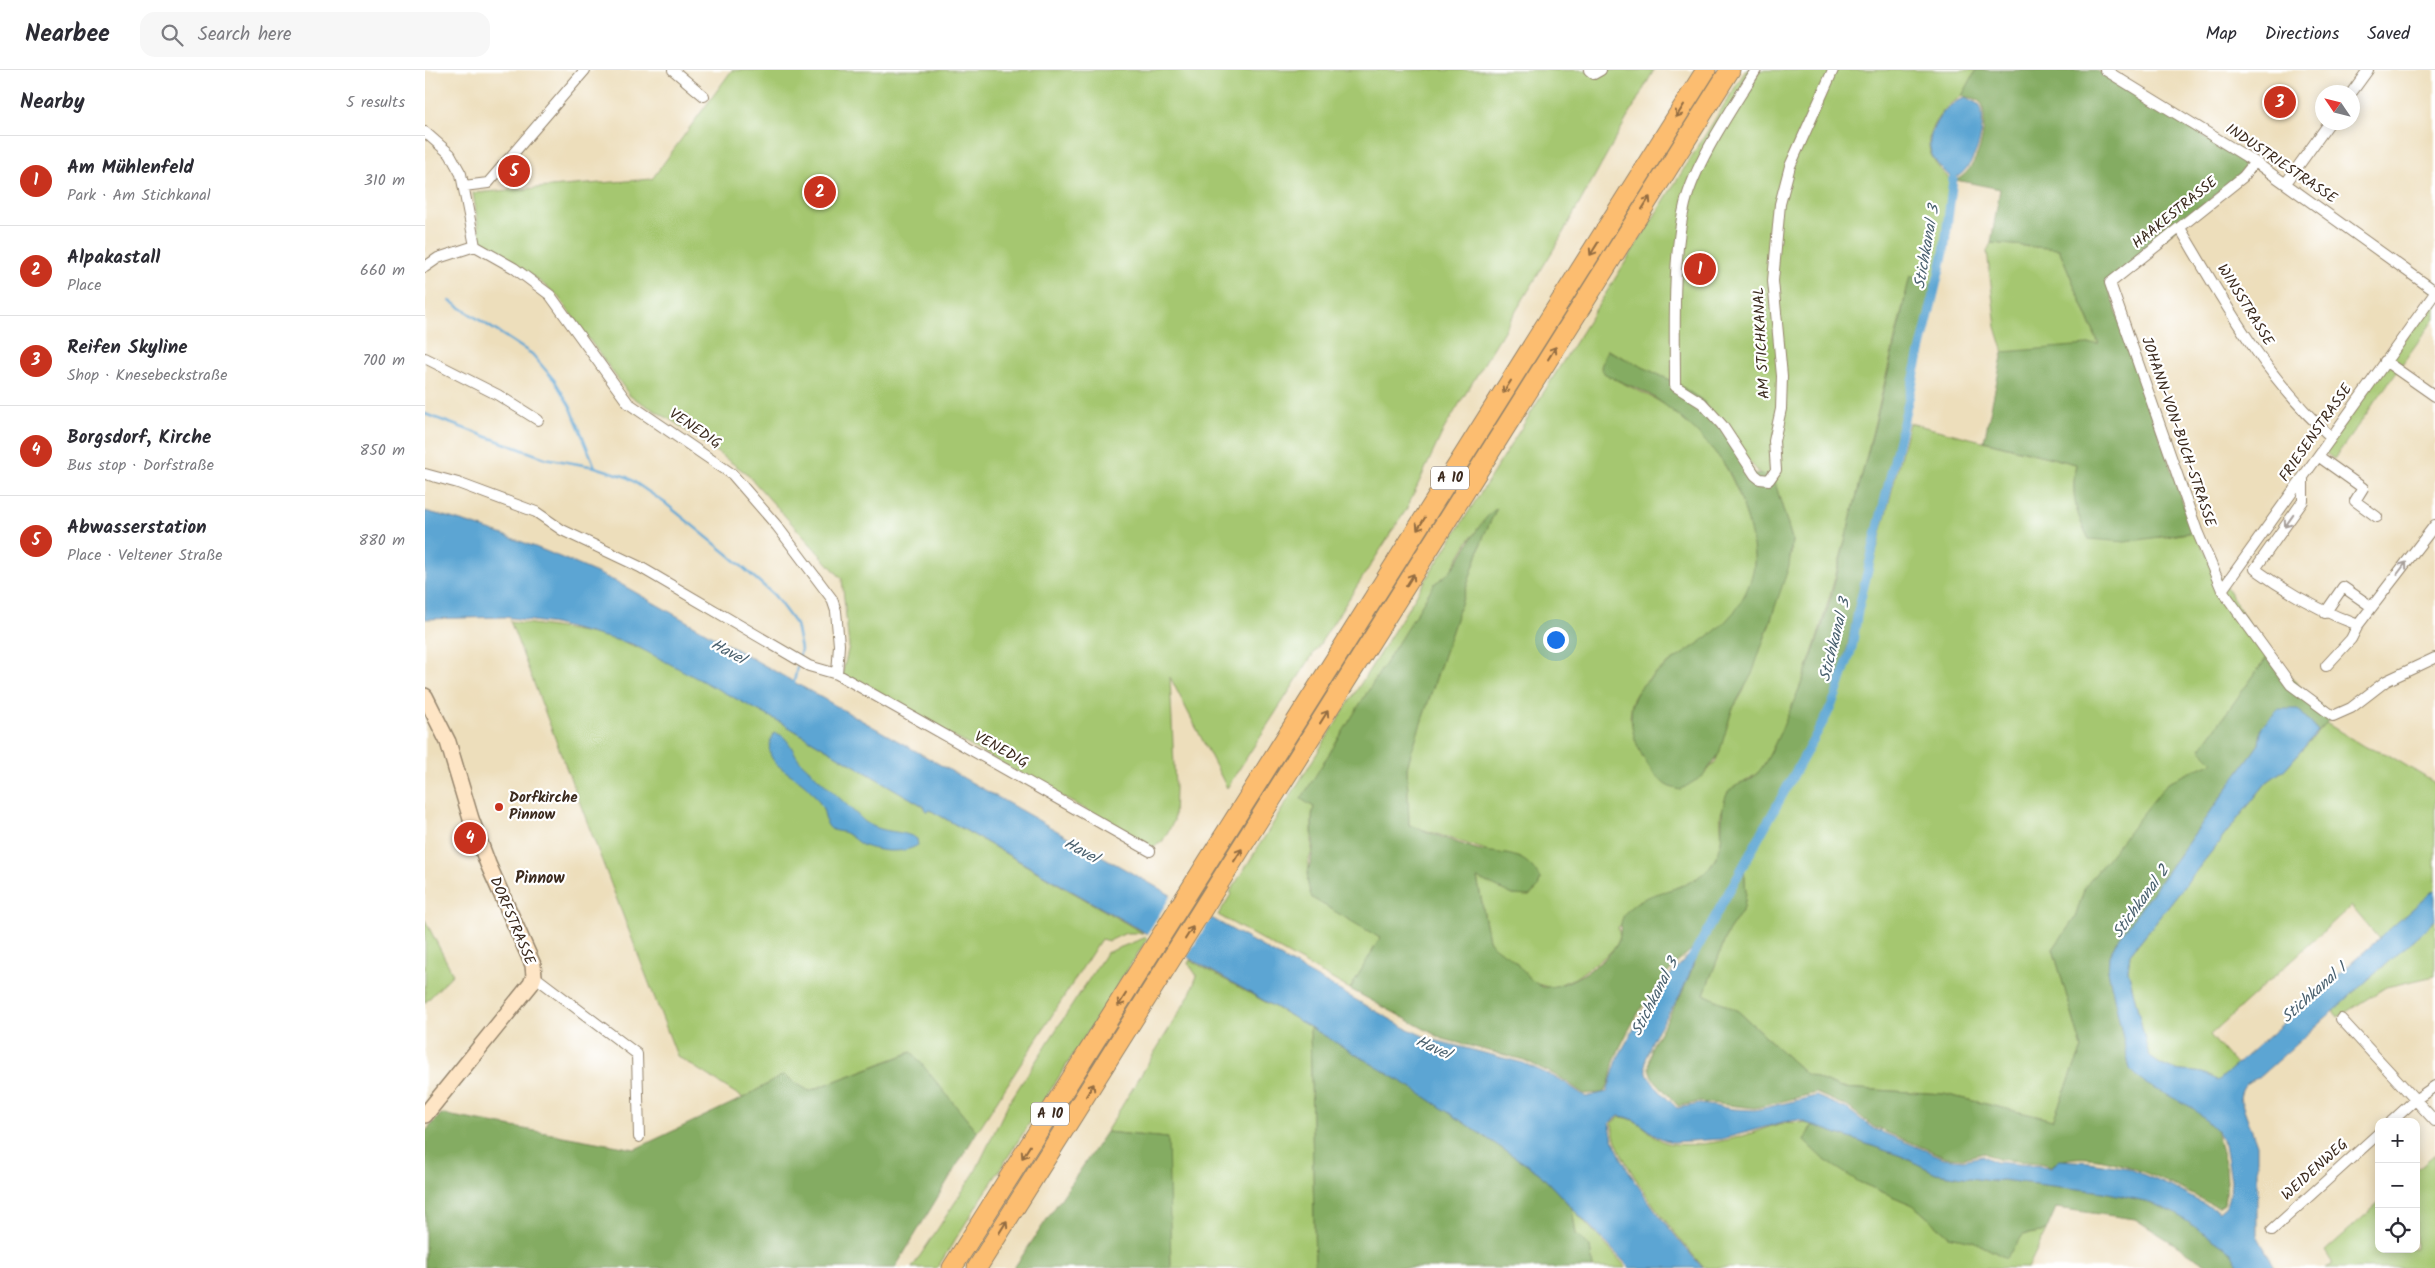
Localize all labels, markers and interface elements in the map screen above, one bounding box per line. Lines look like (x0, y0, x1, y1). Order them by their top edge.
search box (140, 12, 490, 57)
text: Nearbee (25, 15, 110, 54)
text: Search here (198, 20, 292, 50)
text: Map (2205, 20, 2237, 49)
text: Directions (2265, 20, 2339, 49)
text: Saved (2367, 20, 2410, 49)
icon: search (158, 21, 186, 49)
pin: 3 (2264, 83, 2296, 121)
north arrow (2315, 85, 2360, 130)
text: Nearby (20, 86, 85, 119)
text: 5 results (346, 90, 405, 115)
one-way arrow (1675, 104, 1685, 118)
street label: INDUSTRIESTRASSE (2220, 118, 2343, 211)
pin: 5 (498, 152, 530, 190)
text: Am Mühlenfeld (67, 153, 194, 183)
text: 1 (34, 168, 38, 193)
text: 310 m (364, 168, 405, 193)
street label: HAAKESTRASSE (2127, 170, 2224, 255)
pin: 2 (804, 173, 836, 211)
text: Park · Am Stichkanal (67, 183, 211, 208)
one-way arrow (1641, 196, 1652, 210)
water label: Stichkanal 3 (1907, 200, 1947, 291)
one-way arrow (1588, 241, 1598, 255)
text: Alpakastall (67, 243, 160, 273)
pin: 1 (1684, 250, 1716, 288)
text: 2 (31, 258, 41, 283)
text: 660 m (360, 258, 405, 283)
street label: WINSSTRASSE (2210, 259, 2280, 352)
text: Place (67, 273, 101, 298)
street label: AM STICHKANAL (1747, 286, 1777, 400)
text: Reifen Skyline (67, 333, 188, 363)
street label: JOHANN-VON-BUCH-STRASSE (2134, 334, 2222, 532)
one-way arrow (1547, 346, 1558, 360)
text: 3 (32, 348, 40, 373)
text: 700 m (362, 348, 405, 373)
text: Shop · Knesebeckstraße (67, 363, 227, 388)
street label: FRIESENSTRASSE (2273, 378, 2360, 487)
one-way arrow (1502, 379, 1512, 393)
street label: VENEDIG (664, 403, 726, 455)
text: Borgsdorf, Kirche (67, 423, 211, 453)
text: 4 (32, 438, 40, 463)
text: 850 m (360, 438, 405, 463)
text: Bus stop · Dorfstraße (67, 453, 214, 478)
road number: A 10 (1431, 466, 1469, 489)
text: Abwasserstation (67, 513, 207, 543)
one-way arrow (2284, 514, 2294, 528)
one-way arrow (1416, 517, 1426, 531)
text: 5 (32, 528, 40, 553)
text: 880 m (359, 528, 405, 553)
text: Place · Veltener Straße (67, 543, 223, 568)
one-way arrow (2397, 561, 2407, 575)
one-way arrow (1406, 573, 1416, 587)
water label: Stichkanal 3 (1813, 593, 1858, 684)
your location (1543, 627, 1569, 653)
water label: Havel (706, 632, 753, 673)
one-way arrow (1319, 711, 1329, 725)
street label: VENEDIG (969, 725, 1033, 775)
place label: Dorfkirche Pinnow (509, 786, 578, 827)
marker: Dorfkirche Pinnow (493, 801, 505, 813)
pin: 4 (454, 819, 486, 857)
water label: Havel (1059, 831, 1106, 872)
one-way arrow (1232, 848, 1243, 862)
water label: Stichkanal 2 (2106, 859, 2177, 944)
district label: Pinnow (515, 866, 565, 891)
street label: DORFSTRASSE (483, 873, 542, 970)
one-way arrow (1183, 926, 1194, 940)
water label: Stichkanal 3 (1625, 951, 1687, 1040)
water label: Stichkanal 1 (2276, 955, 2355, 1029)
one-way arrow (1117, 993, 1127, 1007)
water label: Havel (1411, 1029, 1457, 1068)
one-way arrow (1085, 1083, 1095, 1097)
road number: A 10 (1031, 1102, 1069, 1126)
map controls (2375, 1118, 2420, 1253)
button: + (2375, 1118, 2420, 1163)
street label: WEIDENWEG (2276, 1133, 2354, 1207)
one-way arrow (1021, 1145, 1031, 1159)
button: − (2375, 1163, 2420, 1208)
button: locate (2375, 1208, 2420, 1253)
one-way arrow (998, 1220, 1009, 1234)

